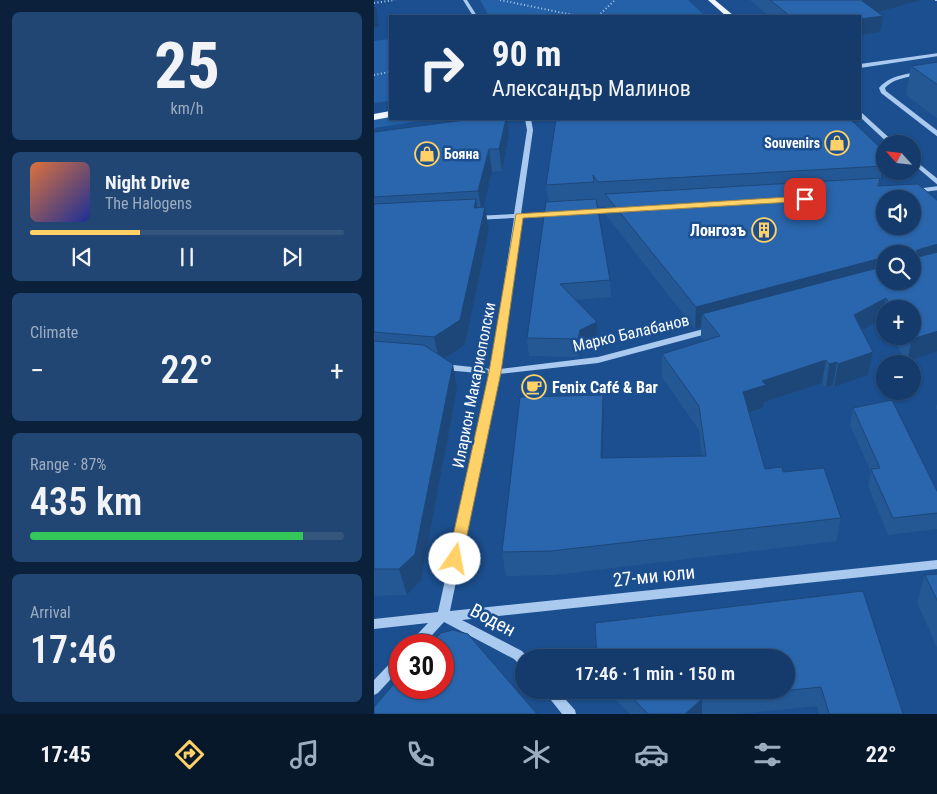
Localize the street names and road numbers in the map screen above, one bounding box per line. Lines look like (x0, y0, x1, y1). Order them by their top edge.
street label: Иларион Макариополски (449, 301, 499, 469)
street label: Марко Балабанов (571, 310, 691, 356)
street label: 27-ми юли (612, 560, 696, 592)
street label: Воден (466, 599, 520, 641)

